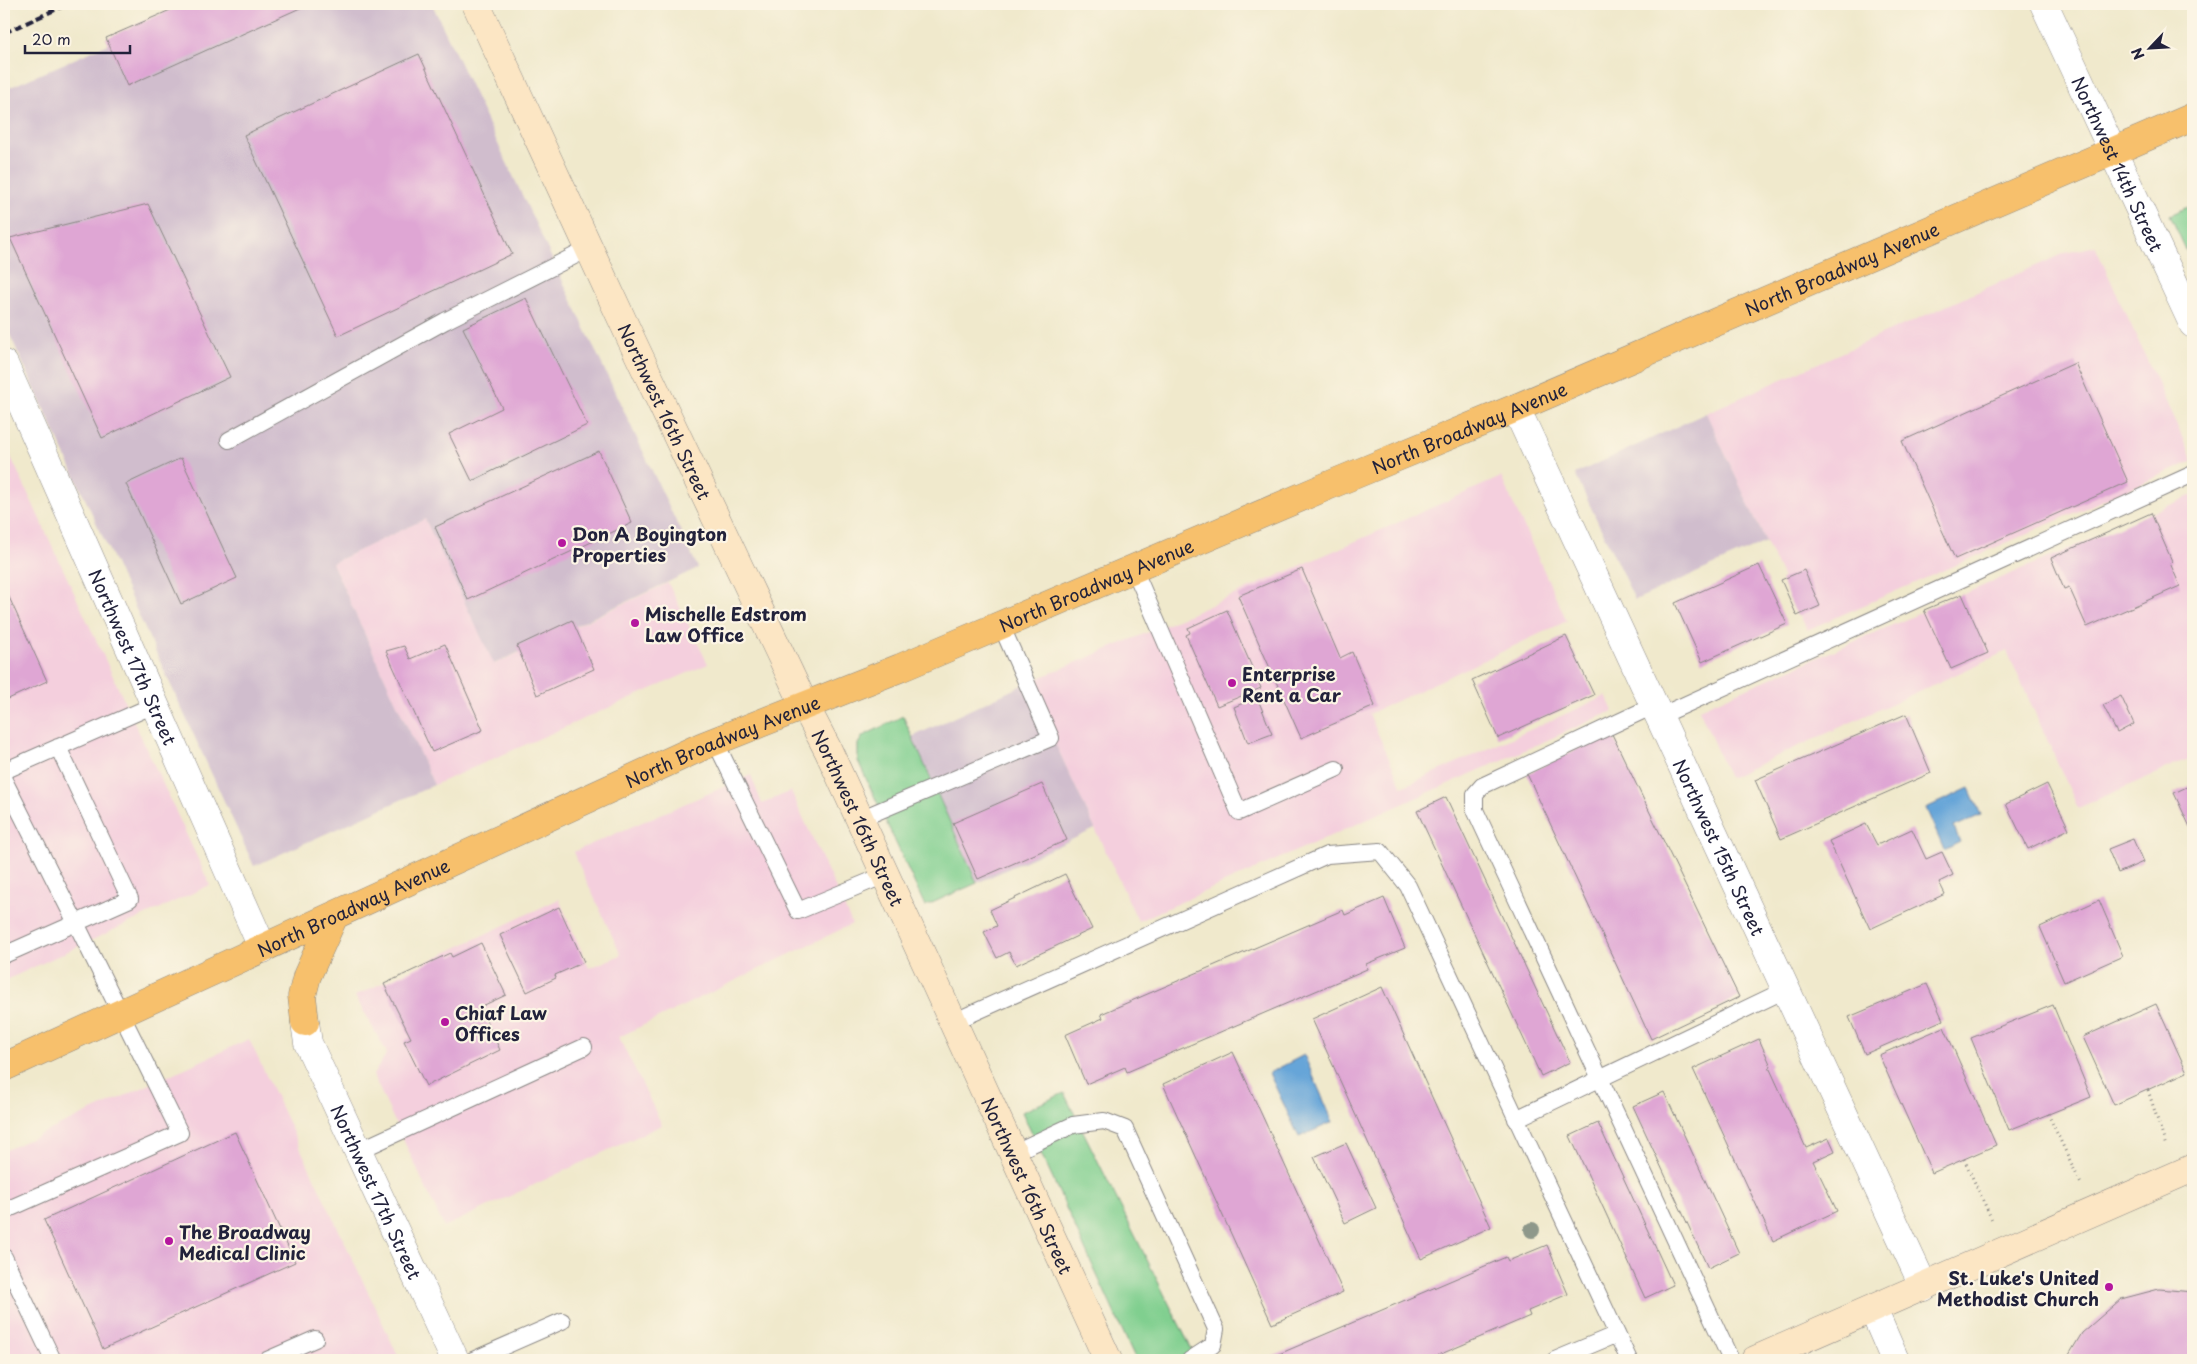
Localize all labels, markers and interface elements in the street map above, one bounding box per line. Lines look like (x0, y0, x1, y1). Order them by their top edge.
scale bar (25, 22, 130, 54)
north arrow (2124, 22, 2174, 72)
text: 20 m (32, 27, 71, 50)
text: N (2126, 44, 2150, 63)
street label: Northwest 14th Street (2066, 71, 2171, 256)
street label: North Broadway Avenue (1740, 214, 1943, 322)
street label: Northwest 16th Street (612, 319, 719, 504)
street label: North Broadway Avenue (1367, 374, 1571, 480)
place label: Don A Boyington Properties (572, 520, 727, 568)
street label: North Broadway Avenue (994, 531, 1198, 638)
marker: Don A Boyington Properties (556, 537, 568, 549)
street label: Northwest 17th Street (83, 564, 184, 749)
place label: Mischelle Edstrom Law Office (645, 600, 807, 648)
marker: Mischelle Edstrom Law Office (629, 617, 641, 629)
place label: Enterprise Rent a Car (1242, 660, 1342, 708)
marker: Enterprise Rent a Car (1226, 677, 1238, 689)
street label: North Broadway Avenue (620, 688, 824, 794)
street label: Northwest 16th Street (806, 724, 911, 910)
street label: Northwest 15th Street (1667, 754, 1772, 940)
street label: North Broadway Avenue (252, 851, 454, 963)
place label: Chiaf Law Offices (455, 999, 547, 1047)
marker: Chiaf Law Offices (439, 1016, 451, 1028)
street label: Northwest 16th Street (976, 1092, 1080, 1278)
street label: Northwest 17th Street (325, 1100, 429, 1283)
place label: The Broadway Medical Clinic (179, 1218, 311, 1266)
marker: The Broadway Medical Clinic (163, 1235, 175, 1247)
place label: St. Luke's United Methodist Church (1937, 1264, 2099, 1312)
marker: St. Luke's United Methodist Church (2103, 1281, 2115, 1293)

